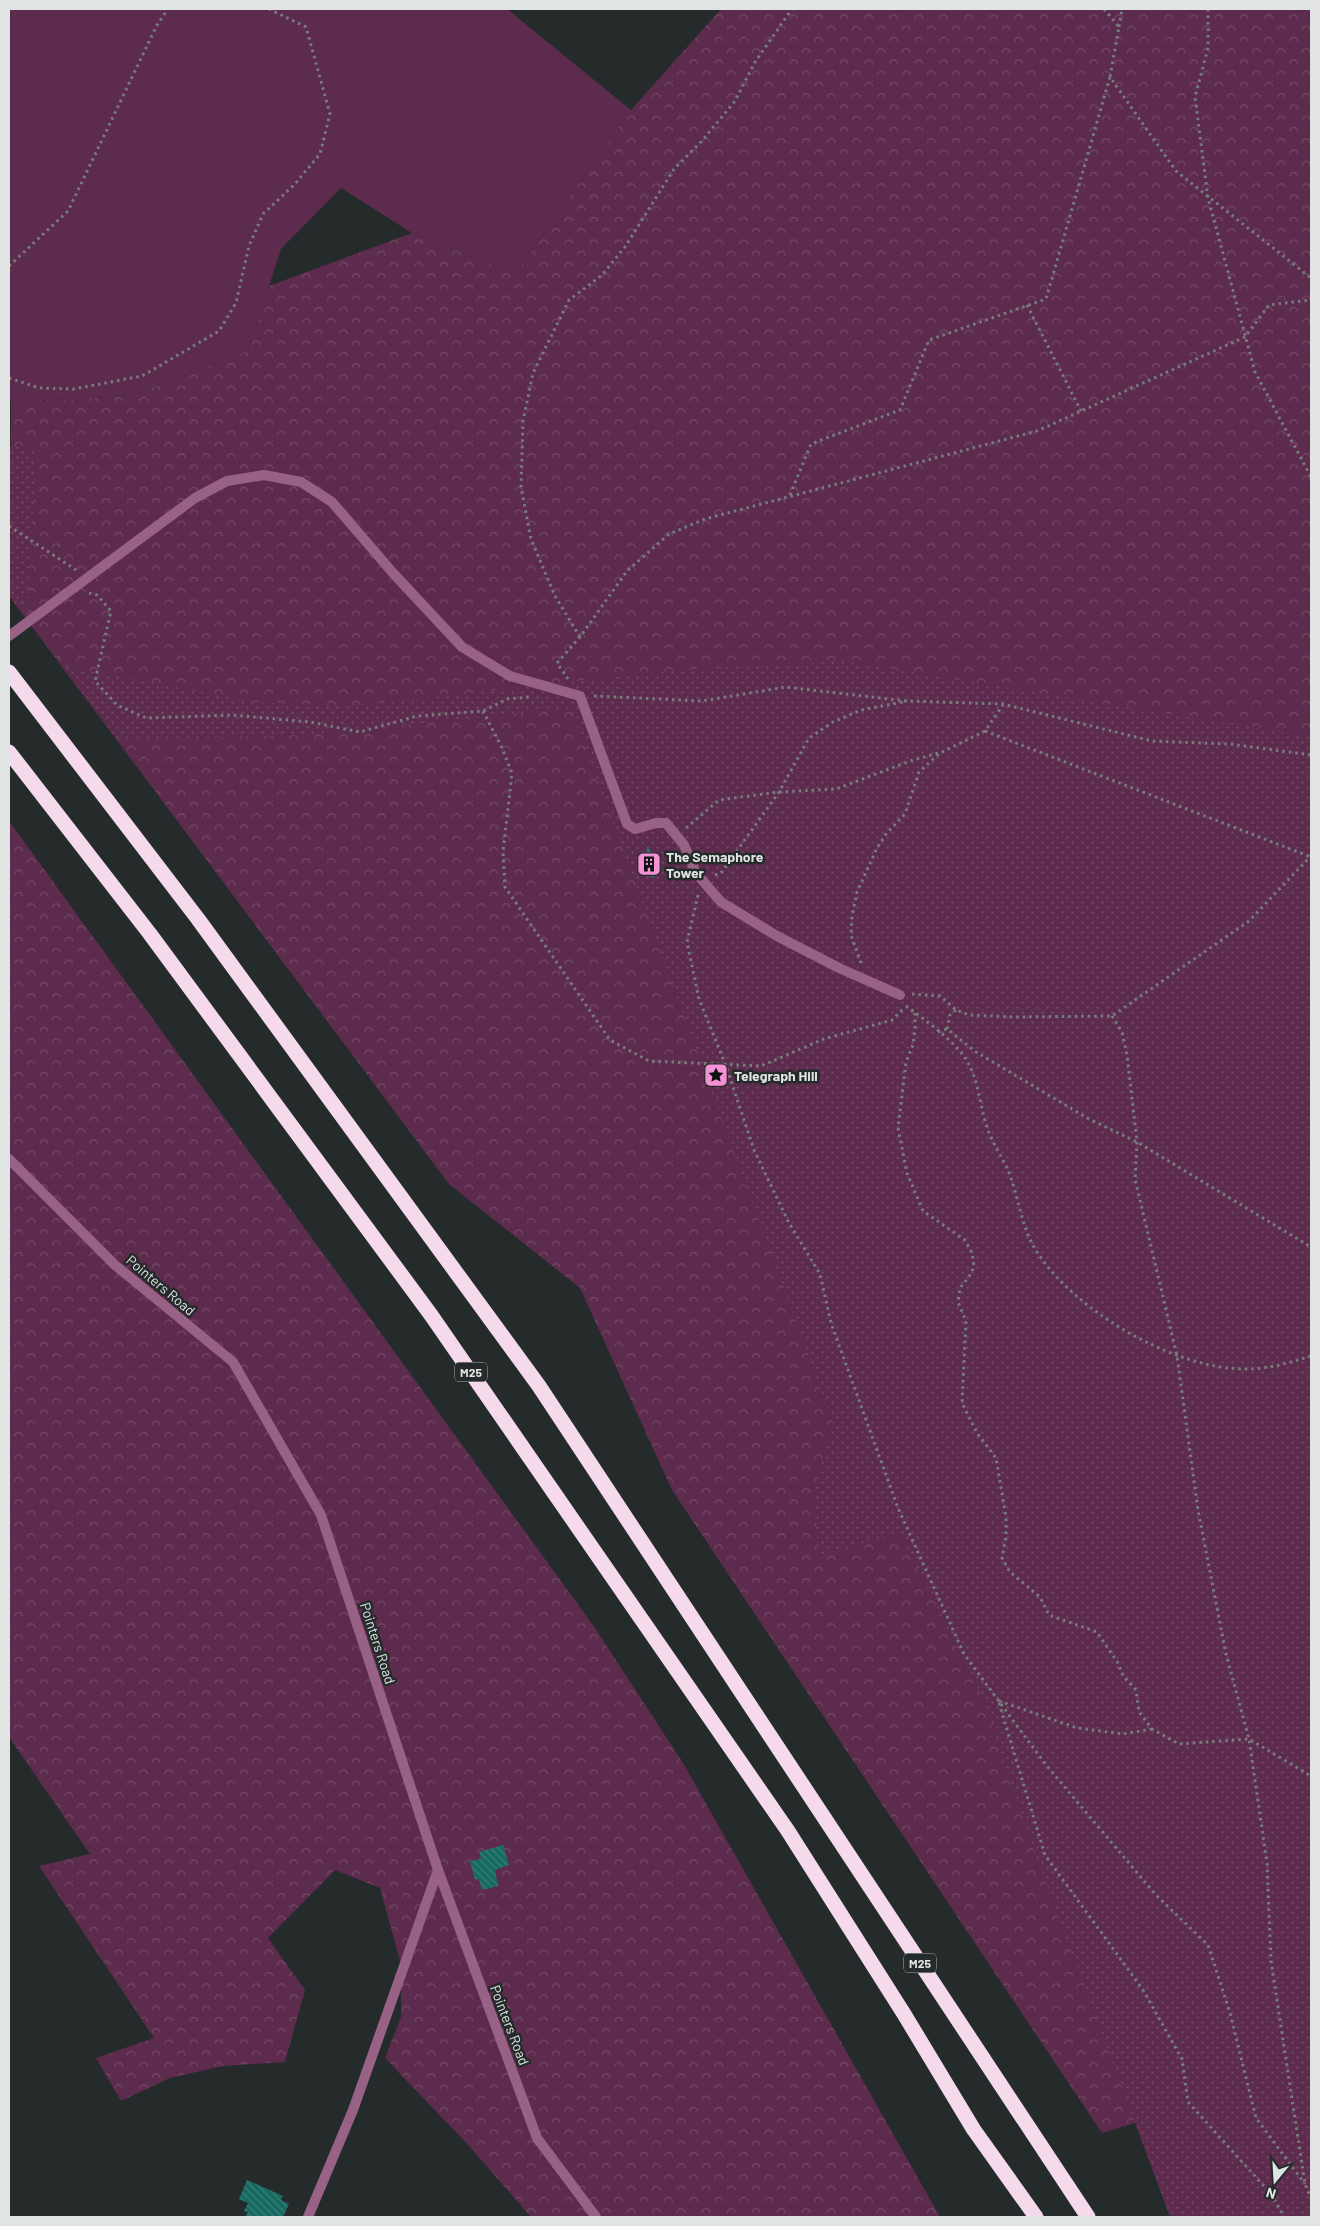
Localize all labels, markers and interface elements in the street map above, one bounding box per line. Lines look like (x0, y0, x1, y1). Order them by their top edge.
place label: The Semaphore Tower (666, 848, 764, 881)
building icon: The Semaphore Tower (636, 851, 662, 877)
place icon: Telegraph Hill (703, 1062, 729, 1088)
place label: Telegraph Hill (734, 1067, 818, 1084)
street label: Pointers Road (123, 1251, 199, 1319)
road number: M25 (455, 1362, 487, 1381)
street label: Pointers Road (357, 1600, 399, 1686)
road number: M25 (904, 1954, 936, 1972)
street label: Pointers Road (487, 1982, 533, 2068)
north arrow (1250, 2156, 1300, 2206)
text: N (1264, 2184, 1278, 2203)

